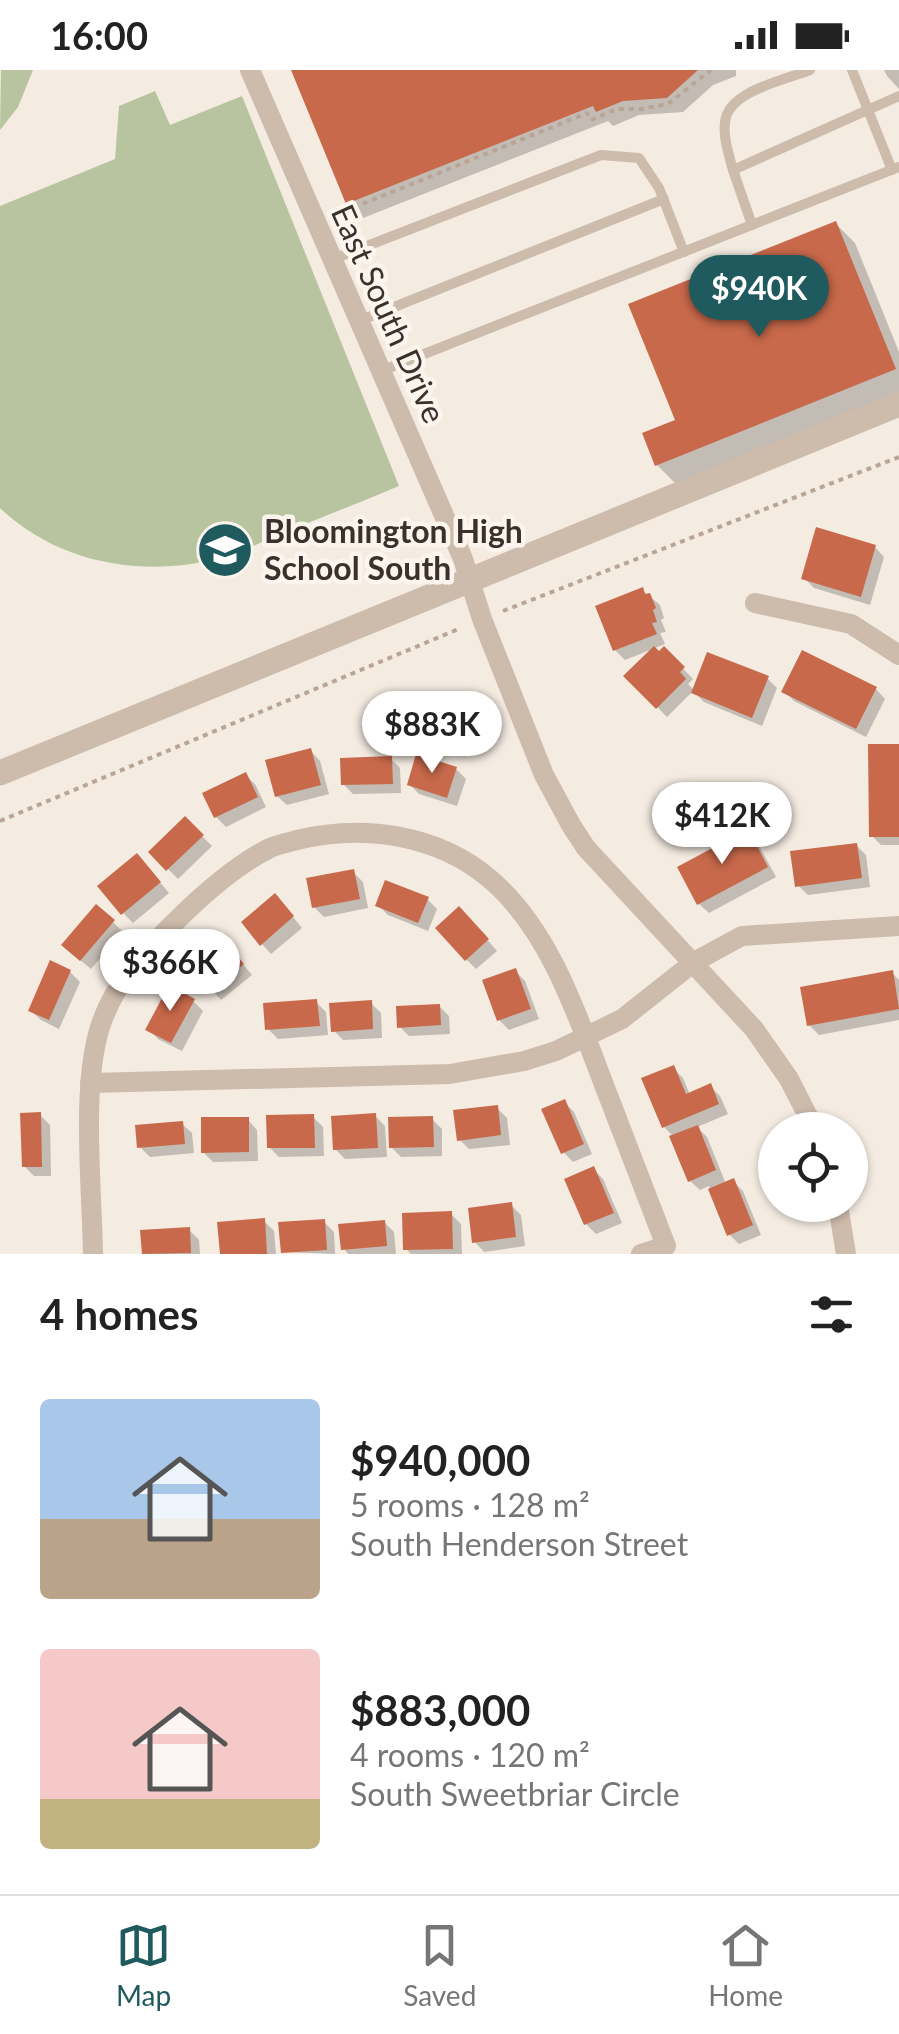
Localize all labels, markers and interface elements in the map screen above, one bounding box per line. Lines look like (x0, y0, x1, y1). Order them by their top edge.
text: 16:00 (50, 12, 148, 58)
street label: East South Drive (324, 198, 455, 429)
pin: $940K (689, 255, 829, 340)
text: $940K (711, 268, 807, 307)
place label: Bloomington High School South (264, 511, 523, 587)
school or university icon: Bloomington High School South (195, 520, 255, 580)
pin: $883K (362, 691, 502, 776)
text: $883K (384, 704, 480, 743)
pin: $412K (652, 782, 792, 867)
text: $412K (674, 795, 770, 834)
pin: $366K (100, 929, 240, 1014)
text: $366K (122, 942, 218, 981)
map controls (758, 1112, 868, 1222)
button: locate (758, 1112, 868, 1222)
icon: filters (804, 1287, 859, 1342)
text: 4 homes (40, 1289, 198, 1339)
text: $940,000 (350, 1435, 530, 1485)
icon: home (120, 1439, 240, 1559)
text: 5 rooms · 128 m² (350, 1485, 590, 1524)
text: South Henderson Street (350, 1524, 688, 1563)
text: $883,000 (350, 1685, 530, 1735)
icon: home (120, 1689, 240, 1809)
text: 4 rooms · 120 m² (350, 1735, 590, 1774)
text: South Sweetbriar Circle (350, 1774, 680, 1813)
tab: Map (116, 1918, 171, 2012)
tab: Saved (403, 1918, 476, 2012)
tab: Home (708, 1918, 783, 2012)

